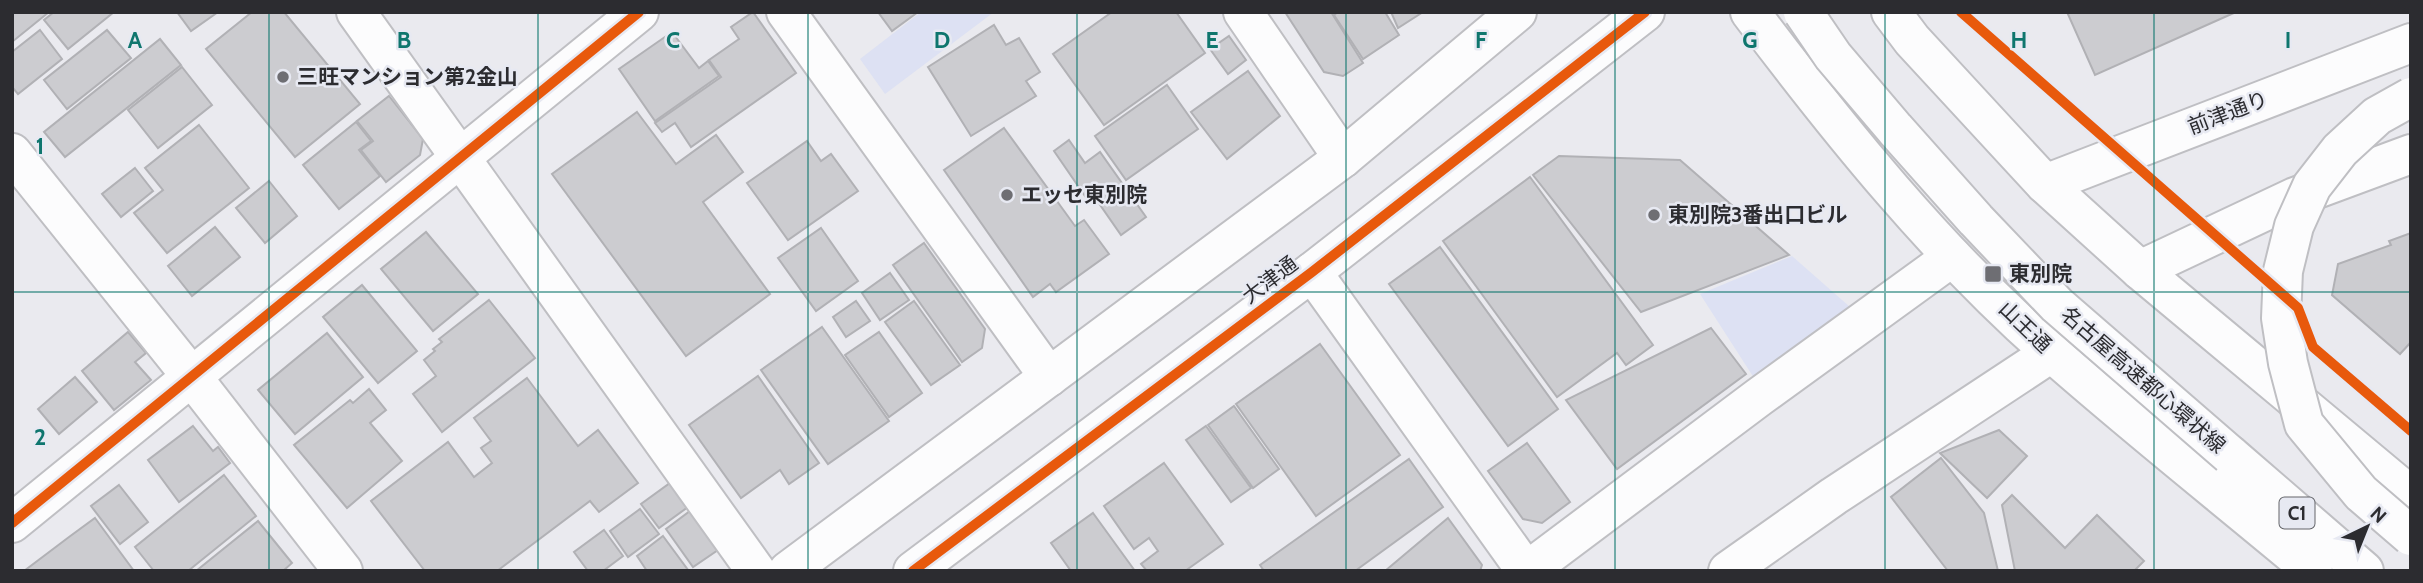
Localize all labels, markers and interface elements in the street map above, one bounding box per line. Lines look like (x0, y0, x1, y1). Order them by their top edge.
text: A (128, 26, 143, 54)
text: B (397, 26, 411, 54)
text: C (666, 26, 680, 54)
text: D (934, 26, 950, 54)
text: E (1205, 26, 1219, 54)
text: F (1475, 26, 1487, 54)
text: G (1742, 26, 1758, 54)
text: H (2011, 26, 2027, 54)
text: I (2285, 26, 2291, 54)
place label: 三旺マンション第2金山 (297, 64, 518, 89)
marker: 三旺マンション第2金山 (275, 69, 291, 85)
street label: 前津通り (2184, 86, 2272, 139)
text: 1 (36, 132, 44, 160)
place label: エッセ東別院 (1021, 182, 1147, 207)
marker: エッセ東別院 (999, 187, 1015, 203)
place label: 東別院3番出口ビル (1668, 202, 1847, 227)
marker: 東別院3番出口ビル (1646, 207, 1662, 223)
street label: 大津通 (1237, 251, 1302, 309)
place label: 東別院 (2009, 261, 2072, 286)
marker: 東別院 (1983, 264, 2003, 284)
street label: 山王通 (1994, 296, 2057, 358)
street label: 名古屋高速都心環状線 (2056, 301, 2231, 458)
text: 2 (34, 423, 46, 451)
north arrow (2332, 492, 2402, 562)
road number: C1 (2280, 498, 2314, 528)
text: N (2365, 502, 2391, 528)

